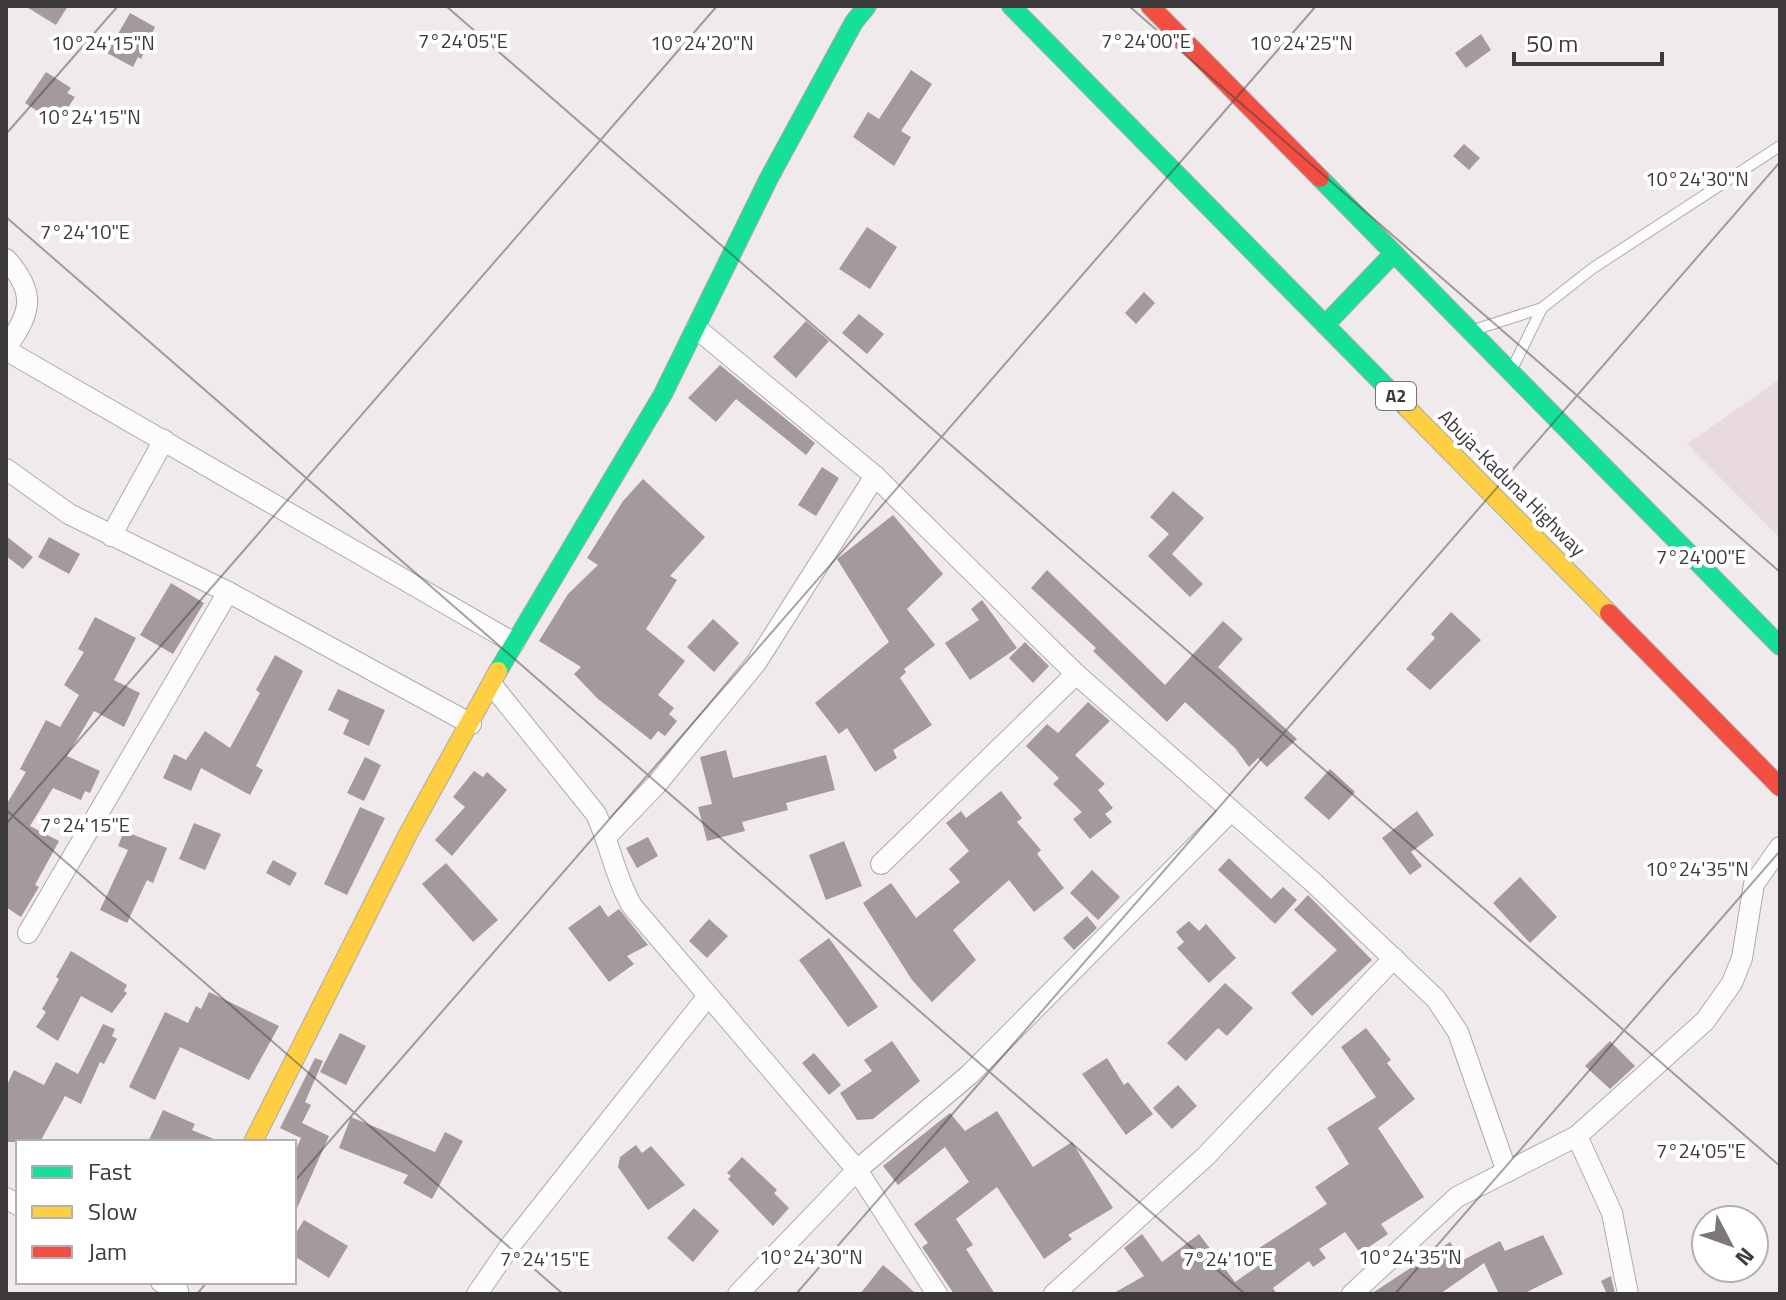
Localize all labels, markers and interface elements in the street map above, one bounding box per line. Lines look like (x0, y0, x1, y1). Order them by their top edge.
scale bar (1514, 16, 1662, 66)
text: 7°24'05"E (418, 25, 508, 56)
text: 7°24'00"E (1101, 25, 1191, 56)
text: 50 m (1526, 25, 1578, 61)
text: 10°24'15"N (51, 27, 155, 58)
text: 10°24'20"N (650, 27, 754, 58)
text: 10°24'25"N (1249, 27, 1353, 58)
text: 10°24'15"N (37, 101, 141, 132)
text: 10°24'30"N (1645, 163, 1749, 194)
text: 7°24'10"E (40, 216, 130, 247)
road number: A2 (1376, 382, 1416, 410)
street label: Abuja-Kaduna Highway (1432, 402, 1593, 564)
text: 7°24'00"E (1656, 541, 1746, 572)
text: 7°24'15"E (40, 809, 130, 840)
text: 10°24'35"N (1645, 853, 1749, 884)
text: 7°24'05"E (1656, 1135, 1746, 1166)
legend (16, 1140, 296, 1284)
text: Fast (88, 1153, 132, 1189)
text: Slow (88, 1193, 137, 1229)
north arrow (1690, 1204, 1770, 1284)
text: Jam (88, 1233, 127, 1269)
text: N (1727, 1240, 1763, 1274)
text: 10°24'30"N (759, 1241, 863, 1272)
text: 10°24'35"N (1358, 1241, 1462, 1272)
text: 7°24'15"E (500, 1243, 590, 1274)
text: 7°24'10"E (1183, 1243, 1273, 1274)

